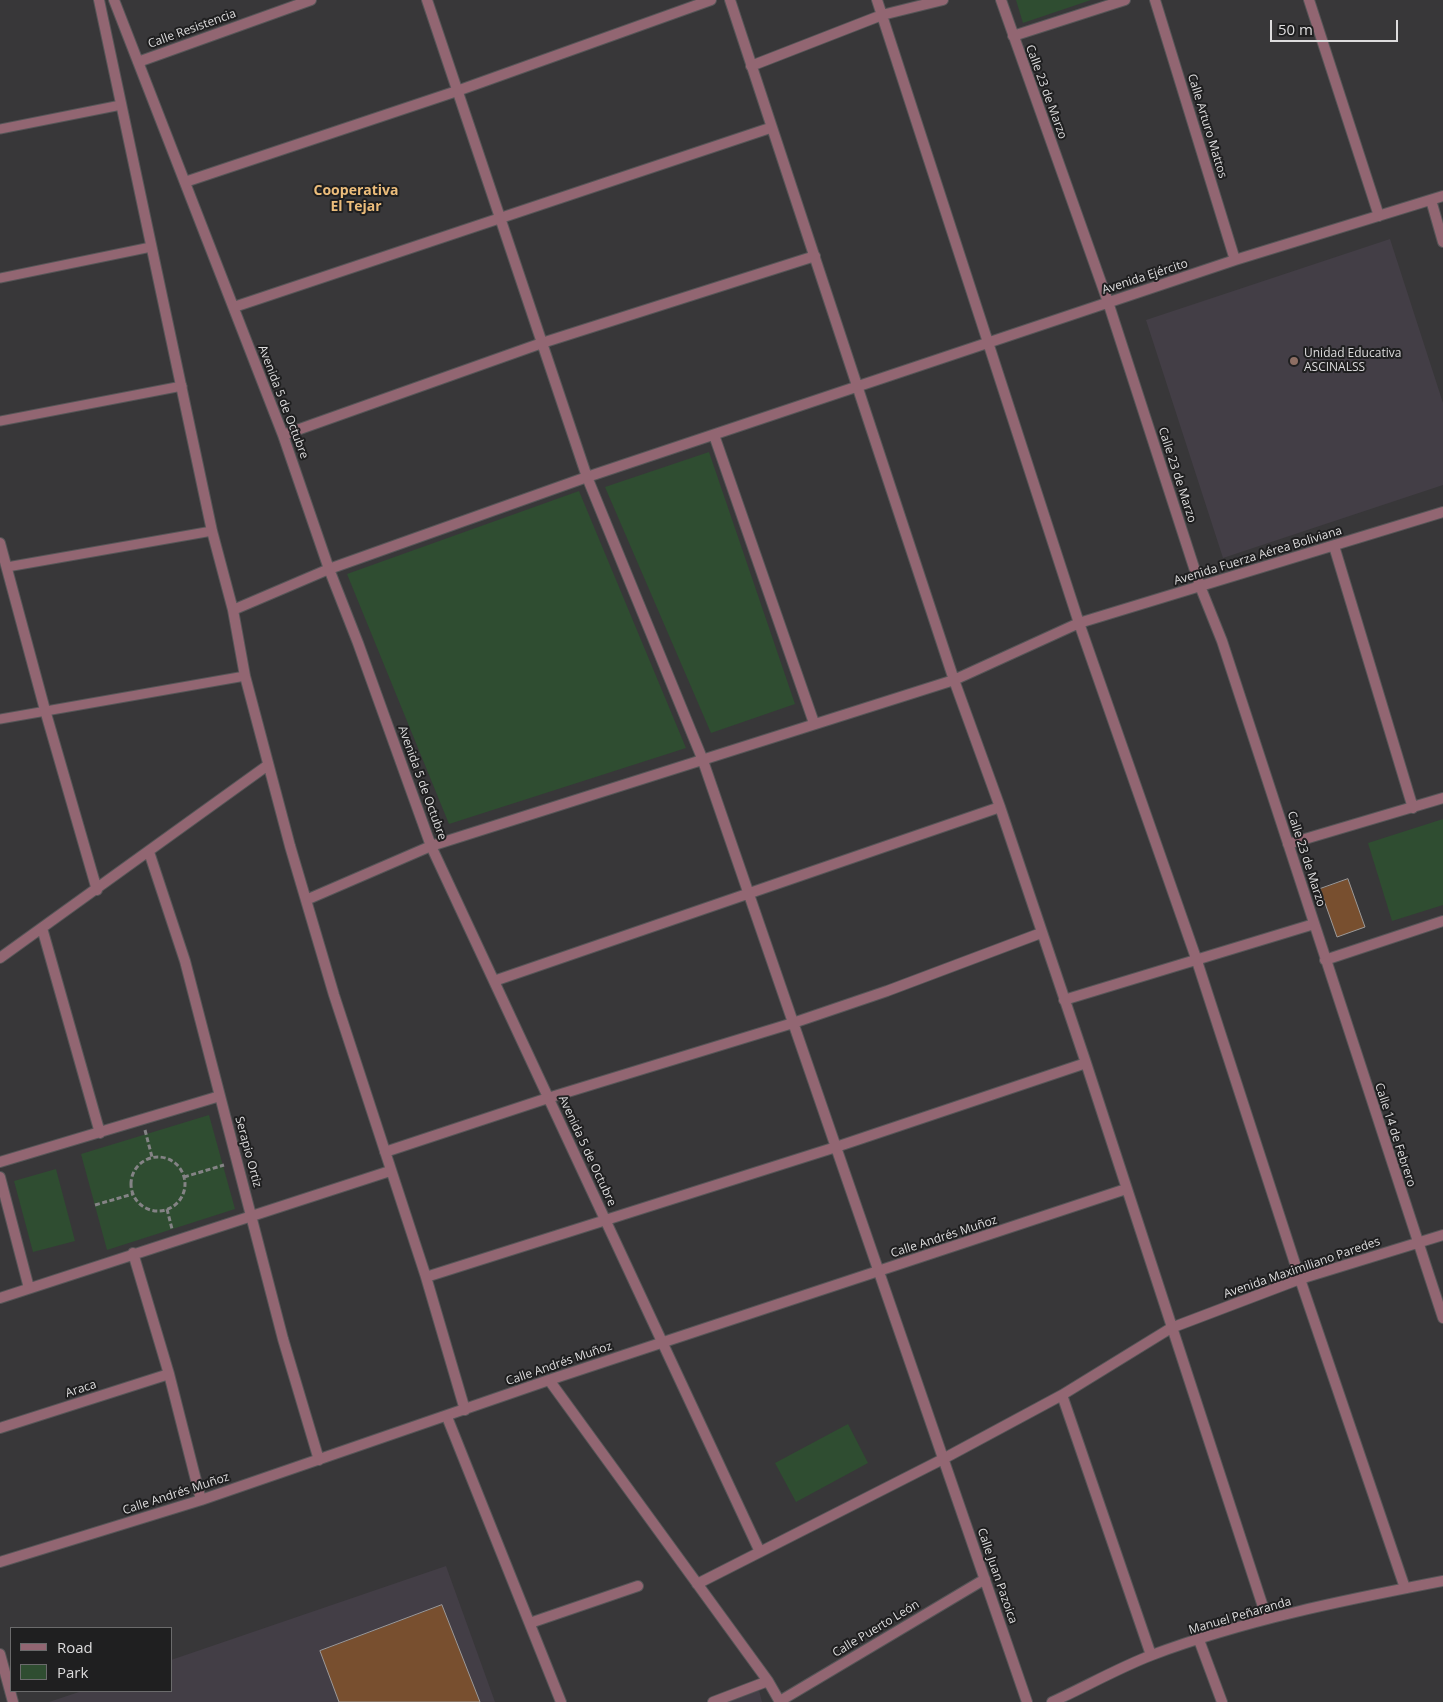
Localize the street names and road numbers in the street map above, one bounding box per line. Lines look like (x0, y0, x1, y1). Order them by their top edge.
street label: Calle Resistencia (146, 6, 238, 52)
street label: Calle 23 de Marzo (1022, 43, 1070, 141)
street label: Calle Arturo Mattos (1184, 72, 1230, 180)
street label: Avenida Ejército (1100, 256, 1190, 298)
street label: Avenida 5 de Octubre (255, 343, 311, 461)
street label: Calle 23 de Marzo (1155, 426, 1199, 524)
street label: Avenida Fuerza Aérea Boliviana (1172, 524, 1344, 588)
street label: Avenida 5 de Octubre (395, 724, 449, 842)
street label: Calle 23 de Marzo (1284, 810, 1328, 908)
street label: Calle 14 de Febrero (1371, 1081, 1419, 1189)
street label: Avenida 5 de Octubre (555, 1093, 619, 1209)
street label: Serapio Ortiz (232, 1115, 264, 1189)
street label: Calle Andrés Muñoz (889, 1213, 999, 1261)
street label: Avenida Maximiliano Paredes (1222, 1234, 1382, 1302)
street label: Calle Andrés Muñoz (504, 1339, 614, 1389)
street label: Araca (64, 1377, 98, 1401)
street label: Calle Andrés Muñoz (121, 1470, 231, 1518)
street label: Calle Juan Pazoica (974, 1526, 1020, 1626)
street label: Manuel Peñaranda (1187, 1594, 1293, 1638)
street label: Calle Puerto León (830, 1597, 922, 1661)

